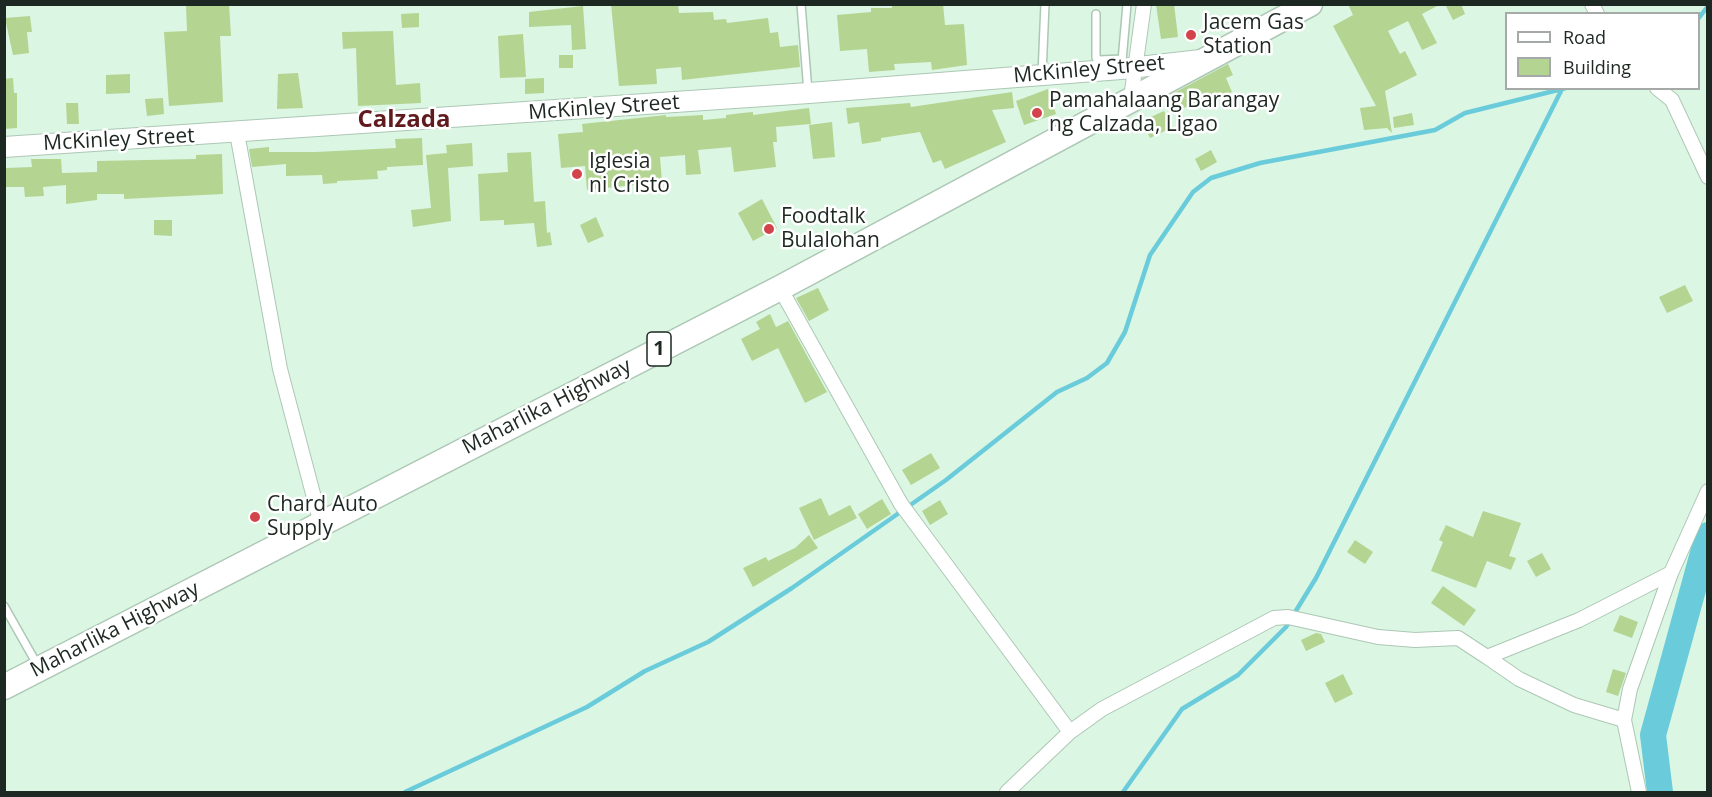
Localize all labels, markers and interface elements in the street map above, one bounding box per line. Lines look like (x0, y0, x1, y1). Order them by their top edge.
place label: Jacem Gas Station (1203, 10, 1304, 60)
legend (1505, 12, 1700, 90)
text: Road (1563, 25, 1606, 49)
marker: Jacem Gas Station (1184, 28, 1198, 42)
street label: McKinley Street (1012, 51, 1166, 89)
text: Building (1563, 55, 1631, 79)
place label: Pamahalaang Barangay ng Calzada, Ligao (1049, 88, 1279, 138)
street label: McKinley Street (527, 90, 681, 126)
district label: Calzada (358, 106, 450, 134)
marker: Pamahalaang Barangay ng Calzada, Ligao (1030, 106, 1044, 120)
street label: McKinley Street (43, 123, 195, 157)
place label: Iglesia ni Cristo (589, 149, 670, 199)
marker: Iglesia ni Cristo (570, 167, 584, 181)
place label: Foodtalk Bulalohan (781, 204, 880, 254)
marker: Foodtalk Bulalohan (762, 222, 776, 236)
road number: 1 (647, 332, 671, 366)
street label: Maharlika Highway (458, 354, 636, 460)
place label: Chard Auto Supply (267, 492, 378, 542)
marker: Chard Auto Supply (248, 510, 262, 524)
street label: Maharlika Highway (26, 577, 204, 683)

